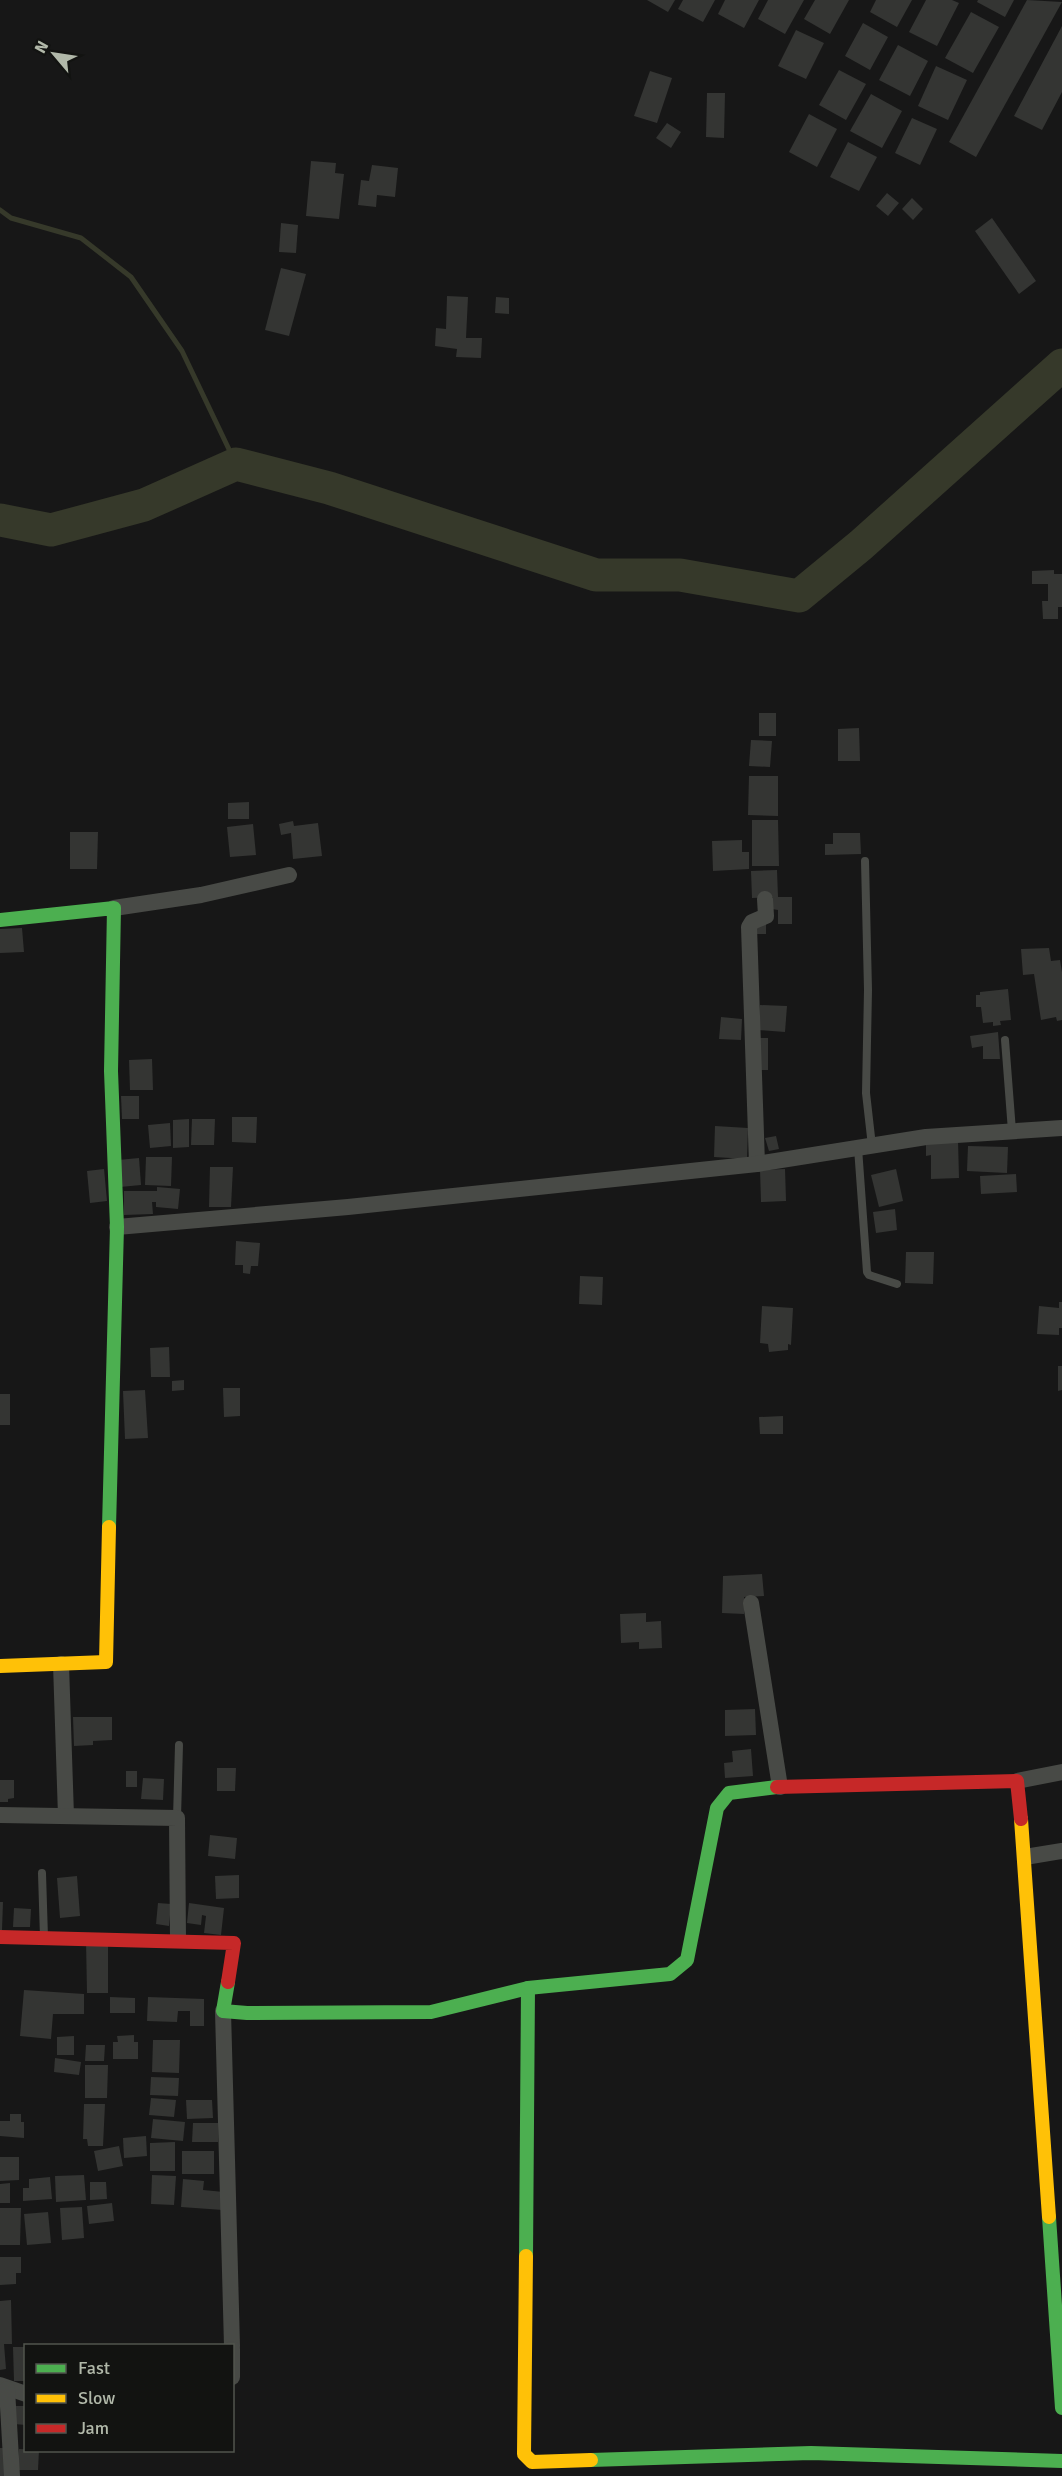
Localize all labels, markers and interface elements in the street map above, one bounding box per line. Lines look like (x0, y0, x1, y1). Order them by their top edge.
north arrow (24, 24, 84, 84)
text: N (30, 37, 53, 57)
legend (24, 2344, 234, 2452)
text: Fast (78, 2357, 110, 2379)
text: Slow (78, 2387, 115, 2409)
text: Jam (78, 2417, 109, 2439)

